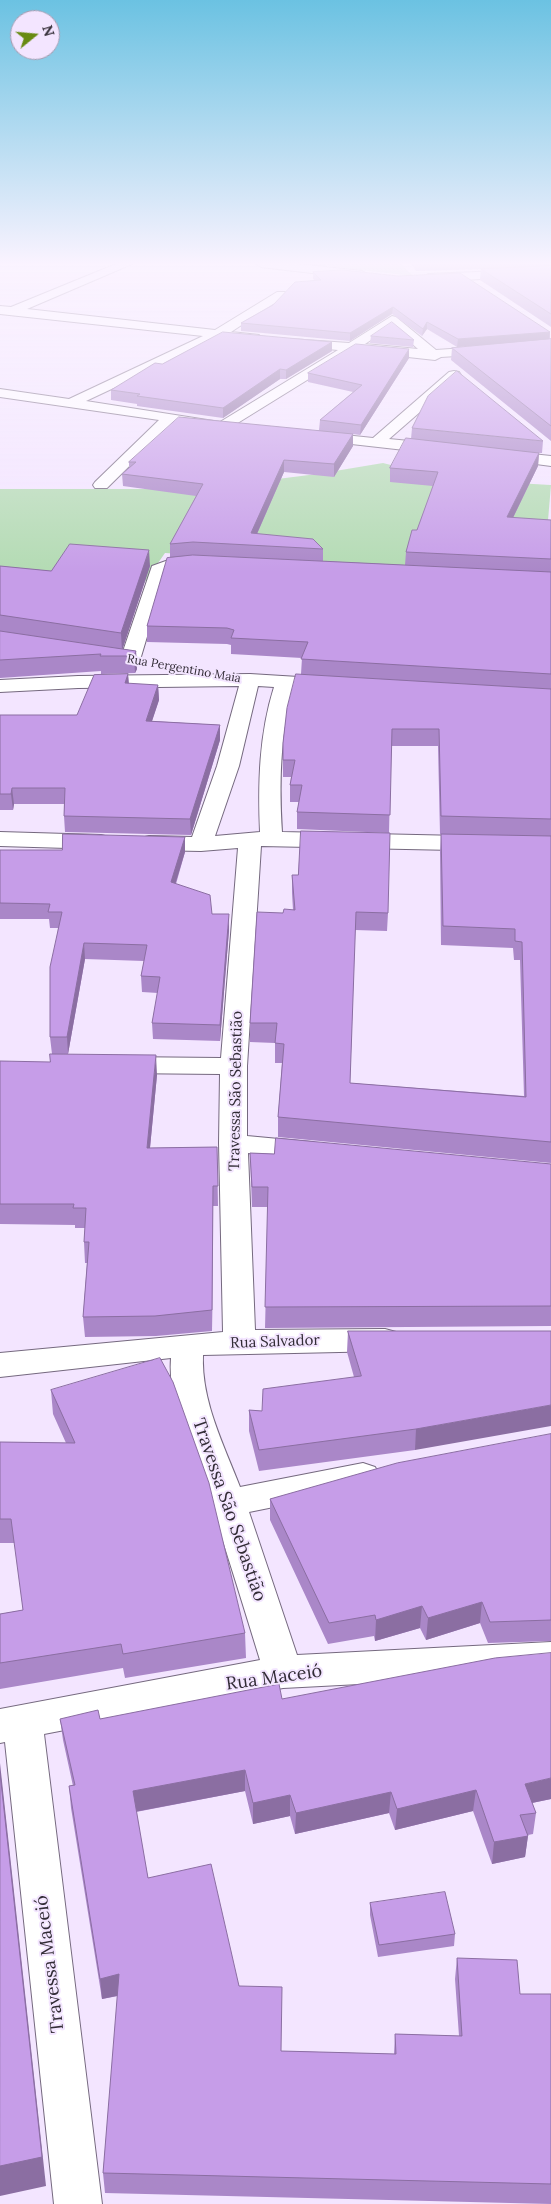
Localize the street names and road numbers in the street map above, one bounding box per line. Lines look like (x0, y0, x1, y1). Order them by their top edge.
street label: Rua Pergentino Maia (126, 652, 242, 686)
street label: Travessa São Sebastião (226, 1011, 246, 1171)
street label: Rua Salvador (230, 1331, 320, 1353)
street label: Travessa São Sebastião (188, 1416, 270, 1604)
street label: Rua Maceió (225, 1661, 323, 1695)
street label: Travessa Maceió (31, 1894, 69, 2034)

